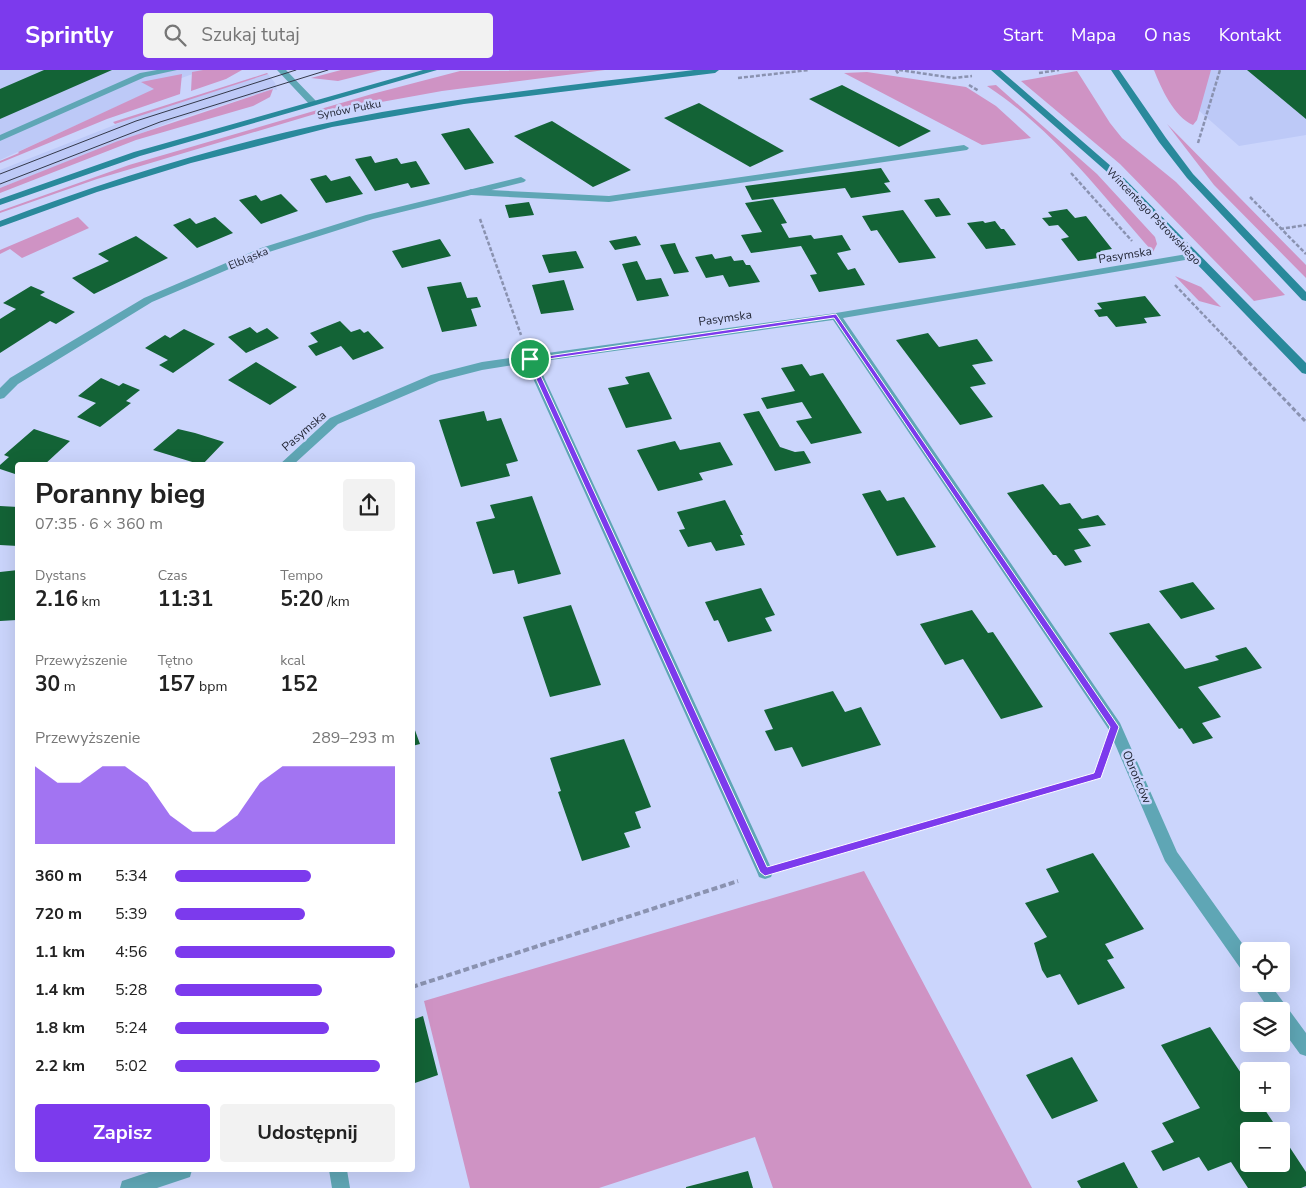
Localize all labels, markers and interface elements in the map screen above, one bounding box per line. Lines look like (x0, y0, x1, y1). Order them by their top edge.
search box (143, 13, 493, 58)
text: Sprintly (25, 19, 113, 51)
icon: search (161, 21, 189, 49)
text: Szukaj tutaj (201, 22, 300, 48)
text: Start (1003, 23, 1043, 47)
text: Mapa (1071, 23, 1116, 47)
text: O nas (1144, 23, 1191, 47)
text: Kontakt (1219, 23, 1281, 47)
street label: Synów Pułku (316, 96, 382, 123)
street label: Wincentego Pstrowskiego (1103, 164, 1204, 268)
street label: Pasymska (1097, 243, 1153, 267)
street label: Elbląska (226, 244, 271, 273)
street label: Pasymska (697, 306, 753, 330)
pin (509, 338, 551, 380)
icon: arrive (516, 345, 544, 373)
street label: Pasymska (278, 407, 330, 455)
text: Poranny bieg (35, 475, 206, 513)
button: share (343, 479, 395, 531)
text: 07:35 · 6 × 360 m (35, 513, 163, 535)
text: Dystans (35, 566, 86, 585)
text: Czas (158, 566, 187, 585)
text: Tempo (280, 566, 323, 585)
text: 2.16 (35, 585, 78, 613)
text: 11:31 (158, 585, 213, 613)
text: 5:20 (280, 585, 323, 613)
text: km (78, 592, 101, 611)
text: /km (323, 592, 350, 611)
text: Przewyższenie (35, 651, 127, 670)
text: Tętno (158, 651, 193, 670)
text: kcal (280, 651, 305, 670)
text: 30 (35, 670, 60, 698)
text: 157 (158, 670, 195, 698)
text: 152 (280, 670, 318, 698)
text: m (60, 677, 76, 696)
text: bpm (195, 677, 227, 696)
text: Przewyższenie (35, 727, 140, 749)
text: 289–293 m (312, 727, 395, 749)
street label: Obrońców (1119, 748, 1155, 806)
text: 360 m (35, 865, 82, 887)
text: 5:34 (115, 865, 147, 887)
text: 720 m (35, 903, 82, 925)
text: 5:39 (115, 903, 147, 925)
text: 1.1 km (35, 941, 85, 963)
text: 4:56 (115, 941, 147, 963)
map controls (1240, 942, 1290, 1172)
button: locate (1240, 942, 1290, 992)
text: 1.4 km (35, 979, 85, 1001)
text: 5:28 (115, 979, 147, 1001)
button: layers (1240, 1002, 1290, 1052)
text: 1.8 km (35, 1017, 85, 1039)
text: 5:24 (115, 1017, 147, 1039)
text: 2.2 km (35, 1055, 85, 1077)
text: 5:02 (115, 1055, 147, 1077)
button: + (1240, 1062, 1290, 1112)
button: Zapisz (35, 1104, 210, 1162)
button: Udostępnij (220, 1104, 395, 1162)
button: − (1240, 1122, 1290, 1172)

